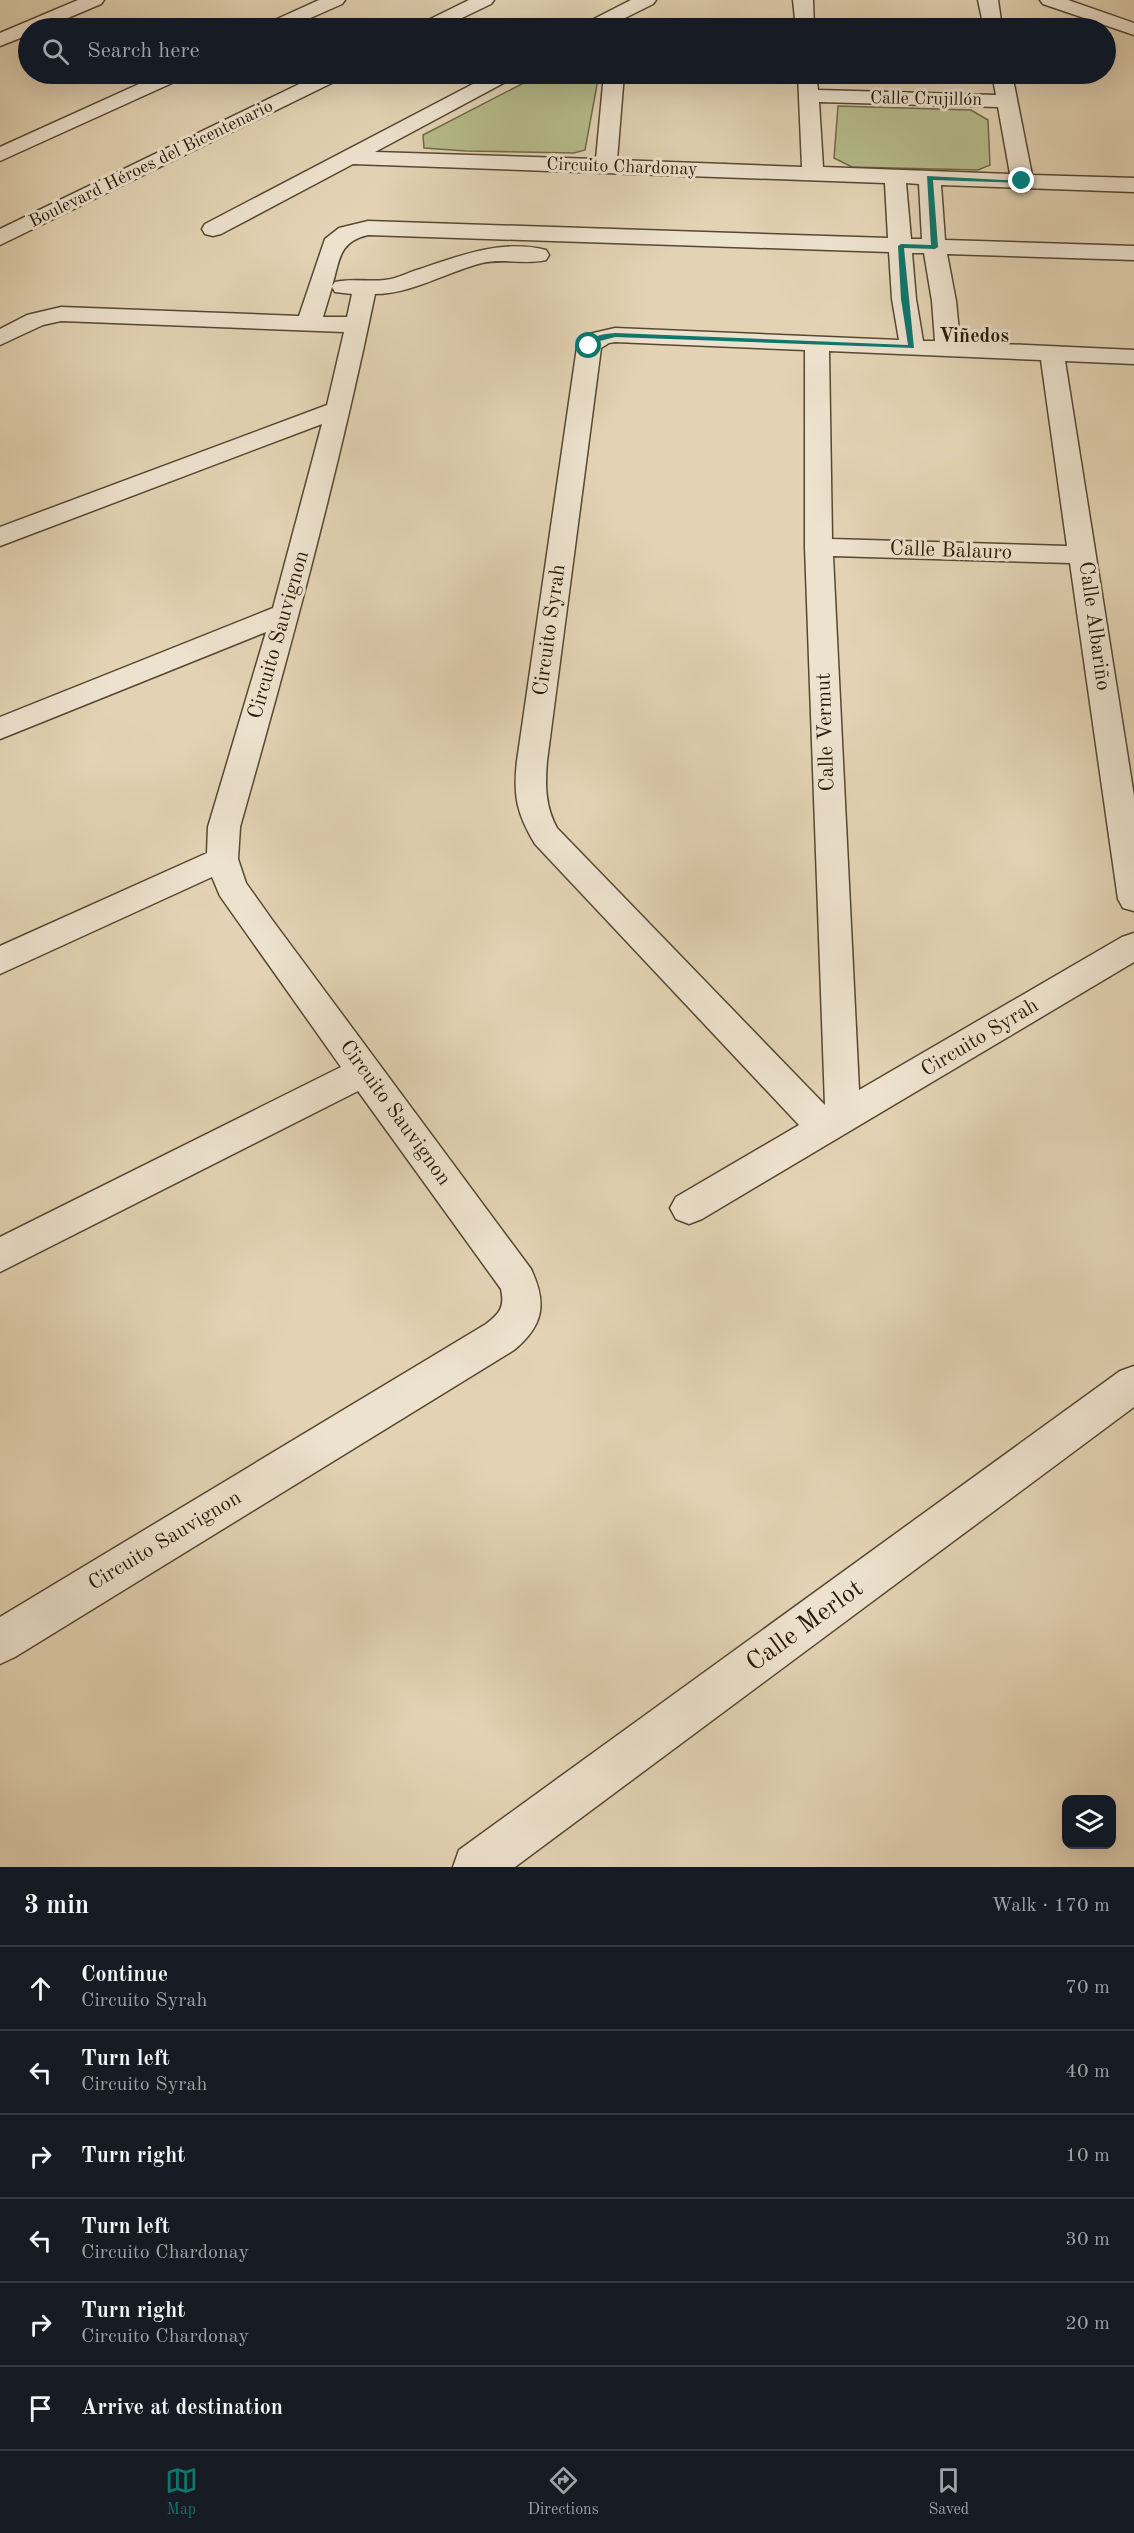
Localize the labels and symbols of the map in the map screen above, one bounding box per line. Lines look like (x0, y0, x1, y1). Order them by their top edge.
street label: Calle Crujillón (870, 89, 982, 109)
street label: Boulevard Héroes del Bicentenario (26, 97, 276, 231)
street label: Circuito Chardonay (546, 155, 698, 179)
route end (1008, 167, 1034, 193)
district label: Viñedos (939, 327, 1009, 347)
route start (575, 332, 601, 358)
street label: Calle Balauro (889, 538, 1013, 564)
street label: Circuito Sauvignon (245, 549, 313, 721)
street label: Calle Albariño (1075, 560, 1113, 692)
street label: Circuito Syrah (530, 563, 570, 697)
street label: Calle Vermut (813, 672, 839, 792)
street label: Circuito Syrah (918, 995, 1042, 1081)
street label: Circuito Sauvignon (335, 1036, 455, 1190)
street label: Circuito Sauvignon (85, 1487, 245, 1595)
street label: Calle Merlot (742, 1575, 868, 1677)

